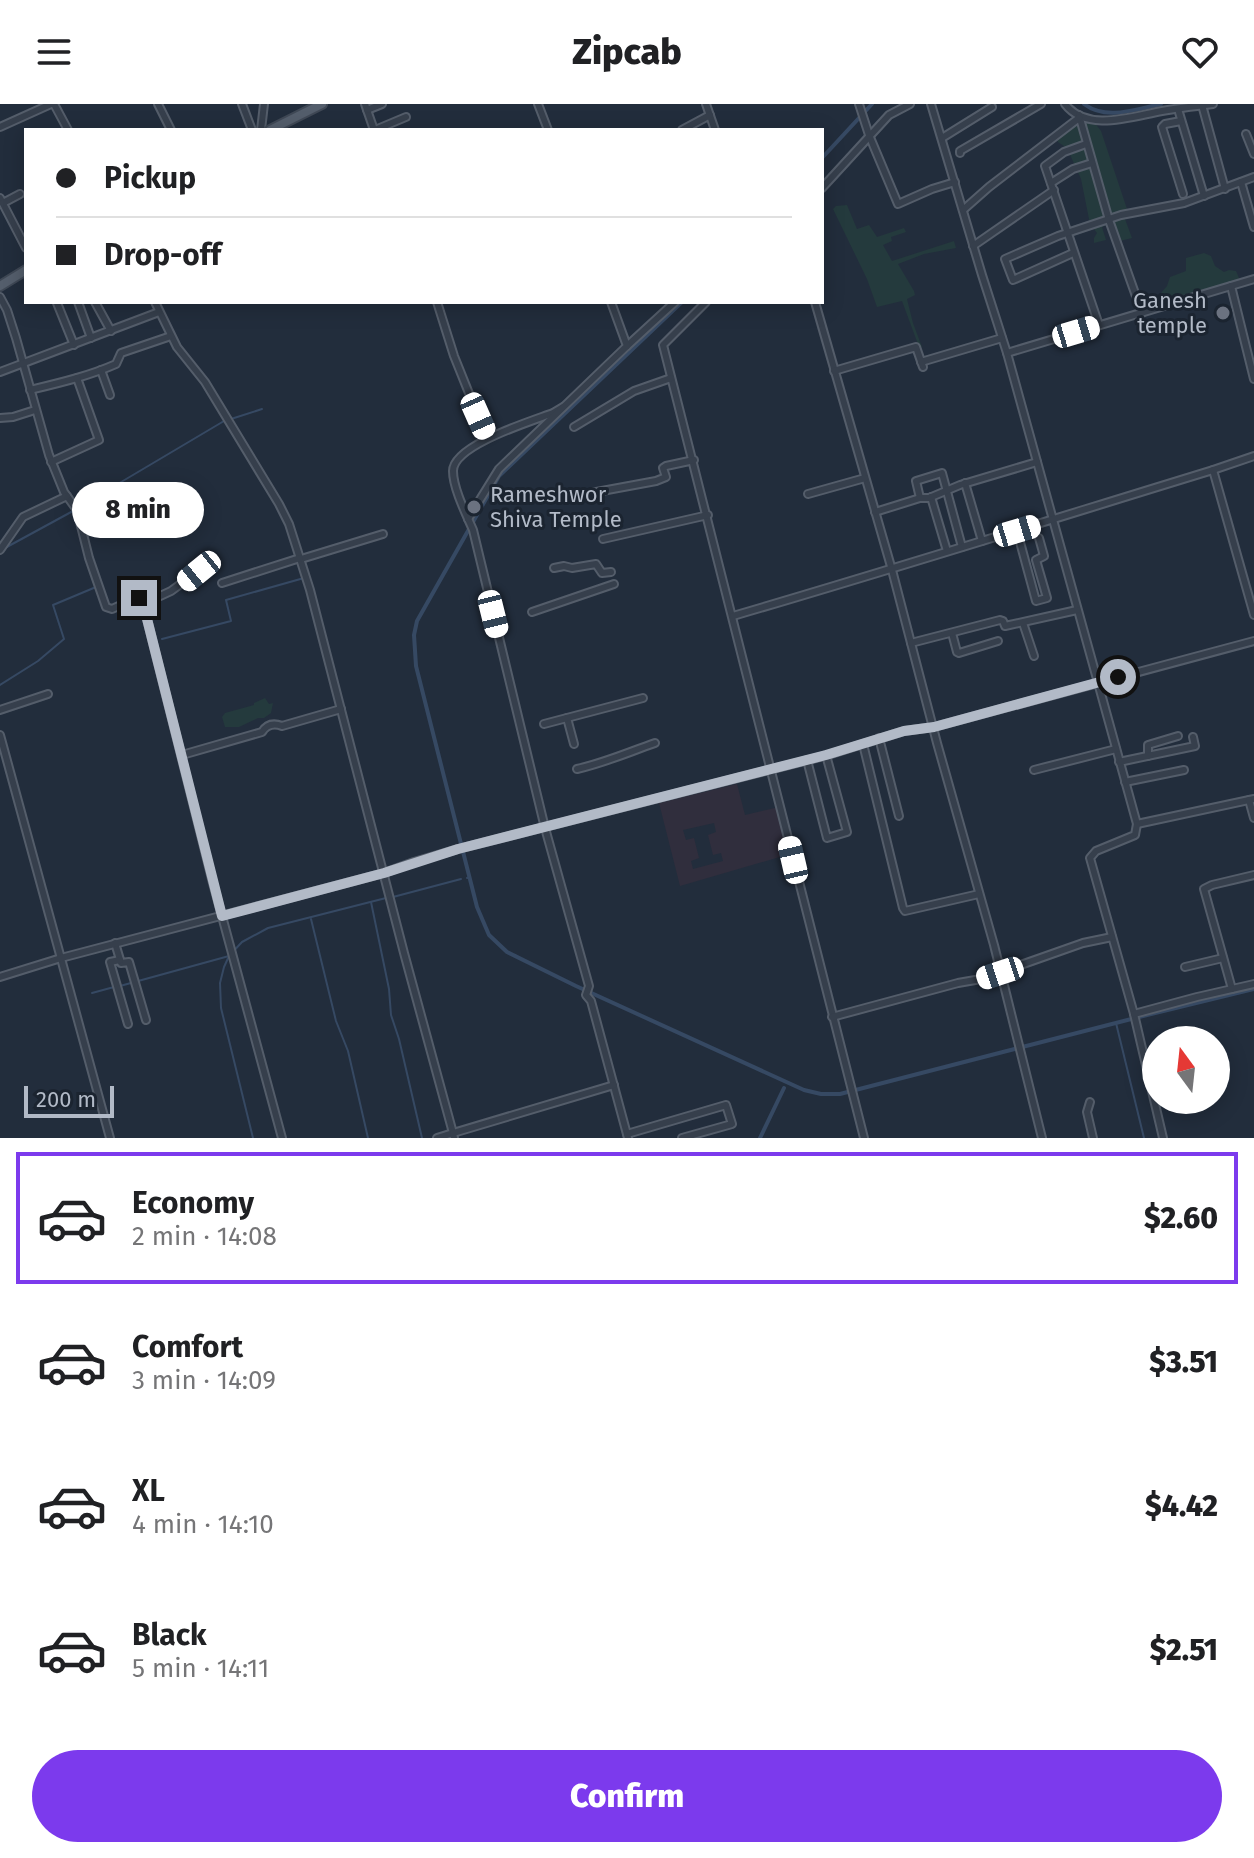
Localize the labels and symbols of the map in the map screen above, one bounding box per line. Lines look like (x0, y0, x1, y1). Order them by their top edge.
place label: Ganesh temple (1133, 287, 1207, 339)
marker: Ganesh temple (1214, 304, 1232, 322)
car (1050, 314, 1102, 350)
car (457, 389, 499, 443)
place label: Rameshwor Shiva Temple (490, 481, 622, 533)
callout: 8 min (73, 482, 205, 538)
marker: Rameshwor Shiva Temple (465, 498, 483, 516)
car (991, 513, 1043, 549)
car (173, 547, 225, 595)
route end (121, 580, 157, 616)
car (476, 588, 510, 640)
route start (1100, 659, 1136, 695)
car (776, 834, 810, 886)
car (973, 954, 1027, 992)
north arrow (1142, 1026, 1230, 1114)
scale bar (24, 1082, 114, 1118)

